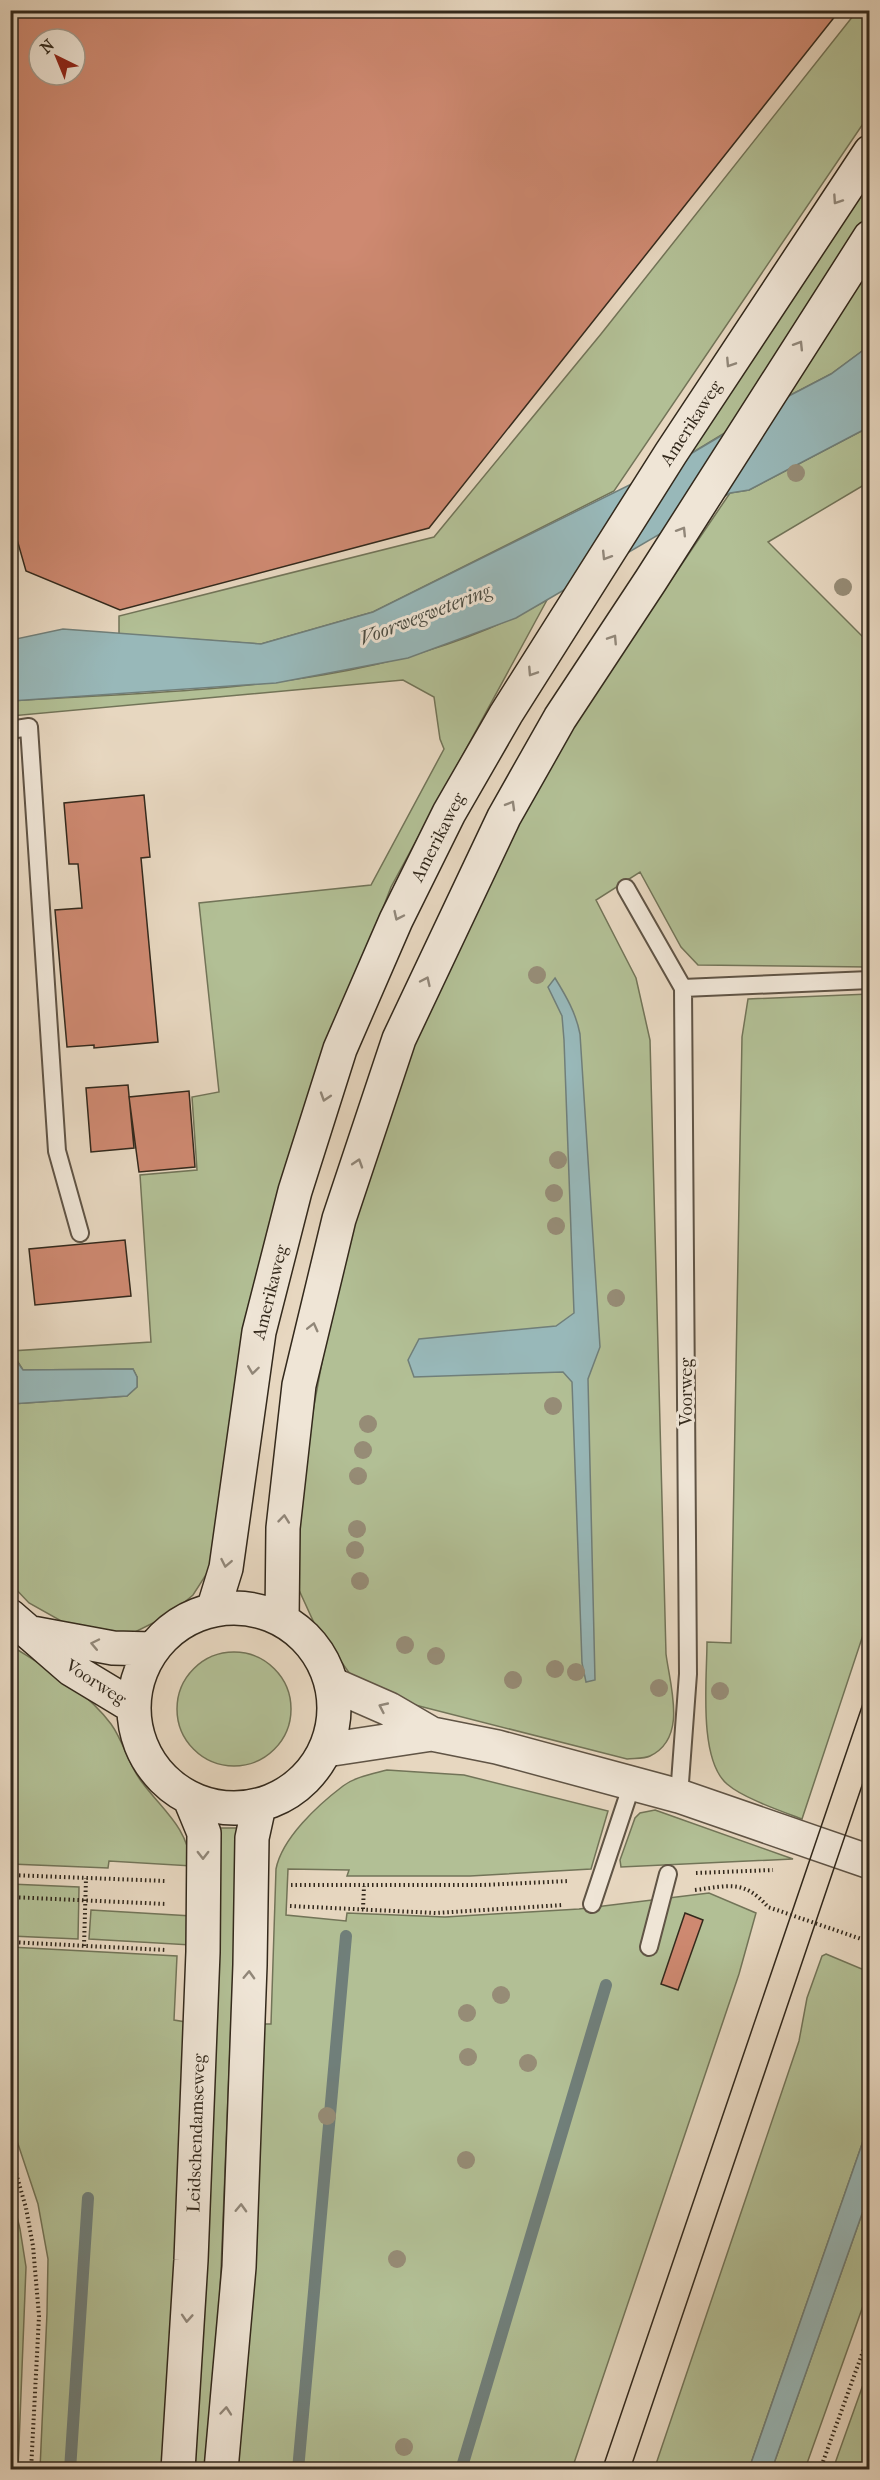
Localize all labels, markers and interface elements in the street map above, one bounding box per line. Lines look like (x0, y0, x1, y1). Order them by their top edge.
north arrow (27, 27, 87, 87)
text: N (36, 35, 59, 57)
one-way arrow (833, 194, 844, 205)
one-way arrow (792, 340, 803, 351)
one-way arrow (726, 356, 737, 367)
street label: Amerikaweg (656, 376, 727, 471)
one-way arrow (675, 527, 687, 537)
one-way arrow (602, 550, 614, 560)
water label: Voorwegwetering (356, 578, 495, 650)
one-way arrow (605, 635, 617, 645)
one-way arrow (529, 666, 540, 677)
street label: Amerikaweg (407, 789, 470, 886)
one-way arrow (504, 801, 515, 811)
one-way arrow (393, 910, 405, 921)
one-way arrow (418, 976, 430, 987)
one-way arrow (320, 1091, 332, 1102)
one-way arrow (350, 1158, 363, 1169)
street label: Amerikaweg (248, 1242, 293, 1343)
one-way arrow (305, 1322, 318, 1332)
street label: Voorweg (676, 1358, 697, 1427)
one-way arrow (248, 1366, 260, 1375)
one-way arrow (277, 1515, 290, 1524)
one-way arrow (220, 1558, 233, 1568)
one-way arrow (90, 1638, 100, 1651)
street label: Voorweg (61, 1655, 130, 1710)
one-way arrow (379, 1703, 390, 1715)
one-way arrow (197, 1850, 210, 1859)
one-way arrow (243, 1970, 256, 1979)
street label: Leidschendamseweg (183, 2053, 210, 2213)
one-way arrow (234, 2204, 247, 2213)
one-way arrow (181, 2314, 194, 2323)
one-way arrow (219, 2407, 232, 2416)

